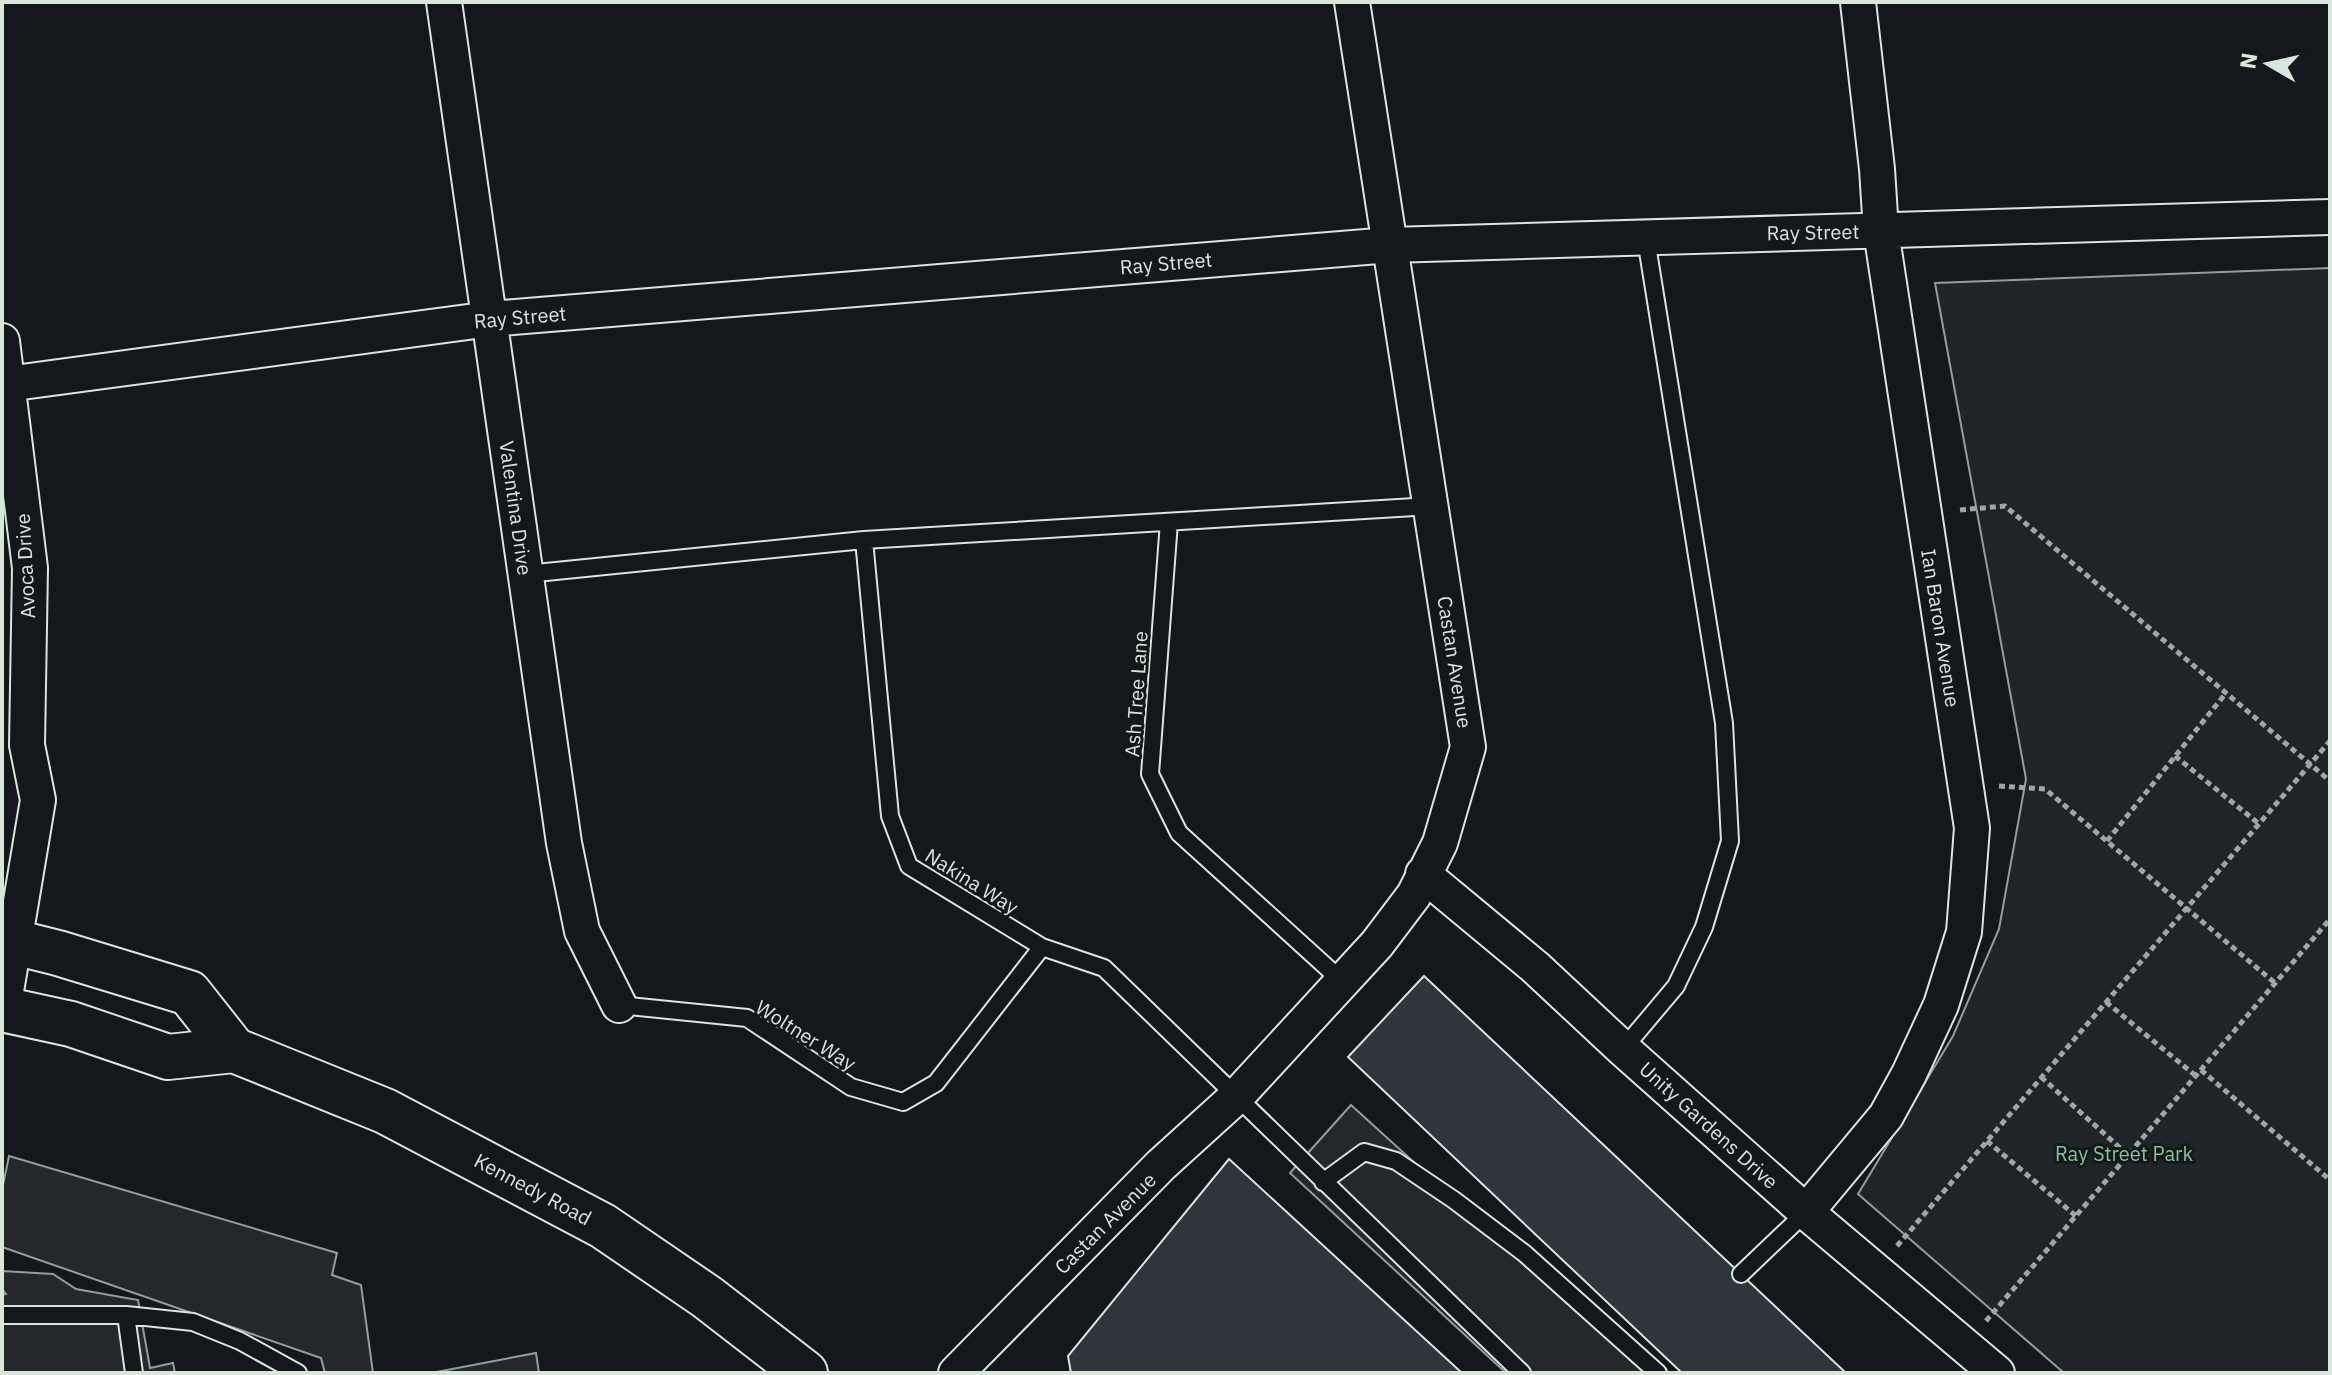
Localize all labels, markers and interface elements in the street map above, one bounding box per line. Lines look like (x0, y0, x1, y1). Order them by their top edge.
north arrow (2228, 24, 2308, 104)
text: N (2232, 51, 2263, 71)
street label: Ray Street (1766, 218, 1860, 246)
street label: Ray Street (1119, 246, 1213, 280)
street label: Ray Street (473, 300, 567, 334)
street label: Valentina Drive (493, 439, 539, 577)
street label: Avoca Drive (9, 513, 41, 619)
street label: Ian Baron Avenue (1915, 547, 1967, 709)
street label: Castan Avenue (1431, 594, 1479, 730)
street label: Ash Tree Lane (1118, 630, 1154, 758)
street label: Nakina Way (920, 842, 1024, 920)
street label: Woltner Way (751, 993, 861, 1077)
street label: Unity Gardens Drive (1634, 1055, 1784, 1195)
park label: Ray Street Park (2055, 1140, 2193, 1167)
street label: Kennedy Road (470, 1147, 596, 1231)
street label: Castan Avenue (1048, 1166, 1162, 1280)

